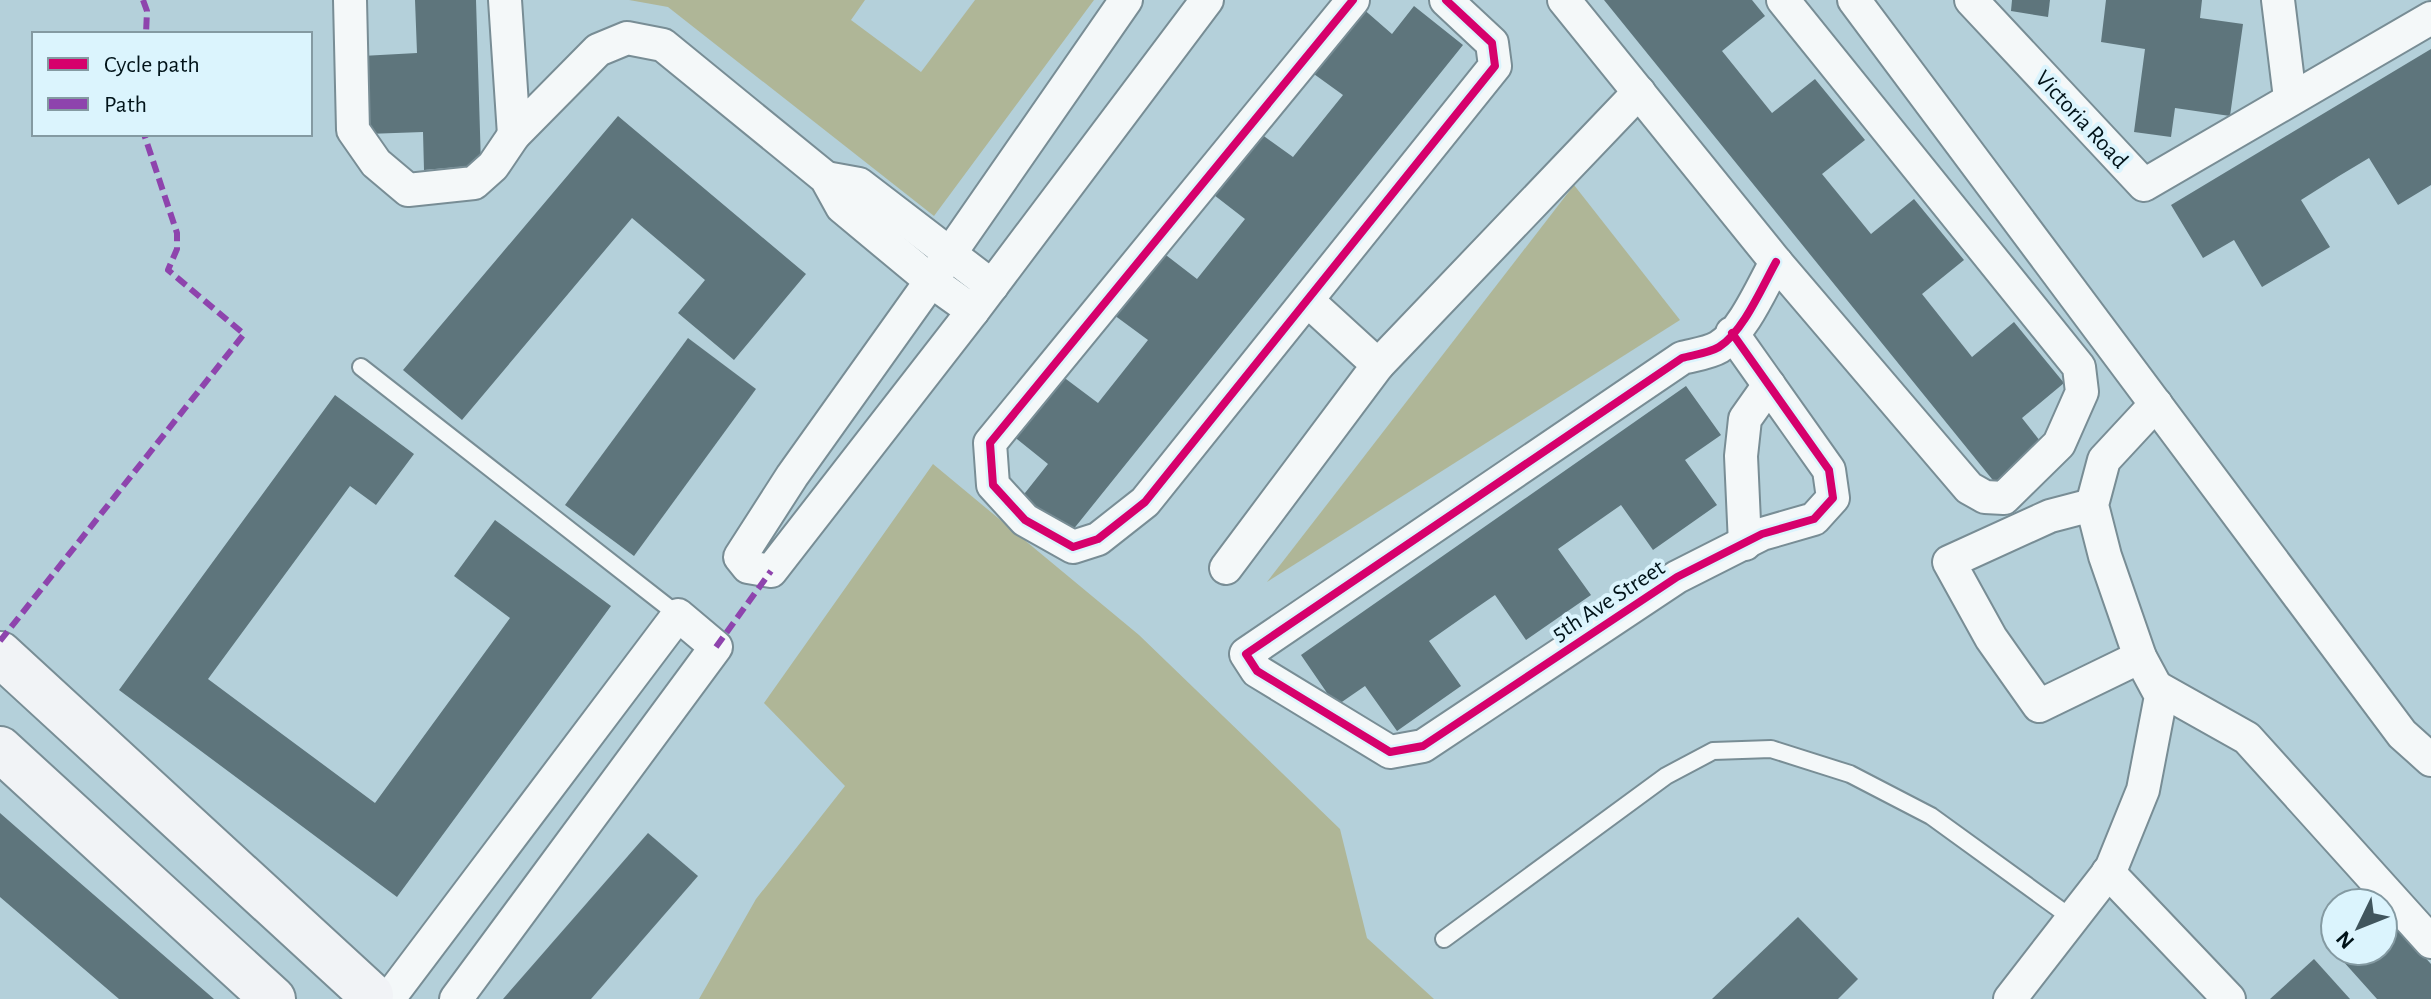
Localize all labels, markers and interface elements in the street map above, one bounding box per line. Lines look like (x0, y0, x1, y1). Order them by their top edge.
legend (32, 32, 312, 136)
text: Cycle path (104, 53, 200, 77)
street label: Victoria Road (2030, 66, 2132, 173)
text: Path (104, 93, 147, 117)
street label: 5th Ave Street (1548, 555, 1669, 646)
north arrow (2319, 887, 2399, 967)
text: N (2332, 927, 2358, 953)

